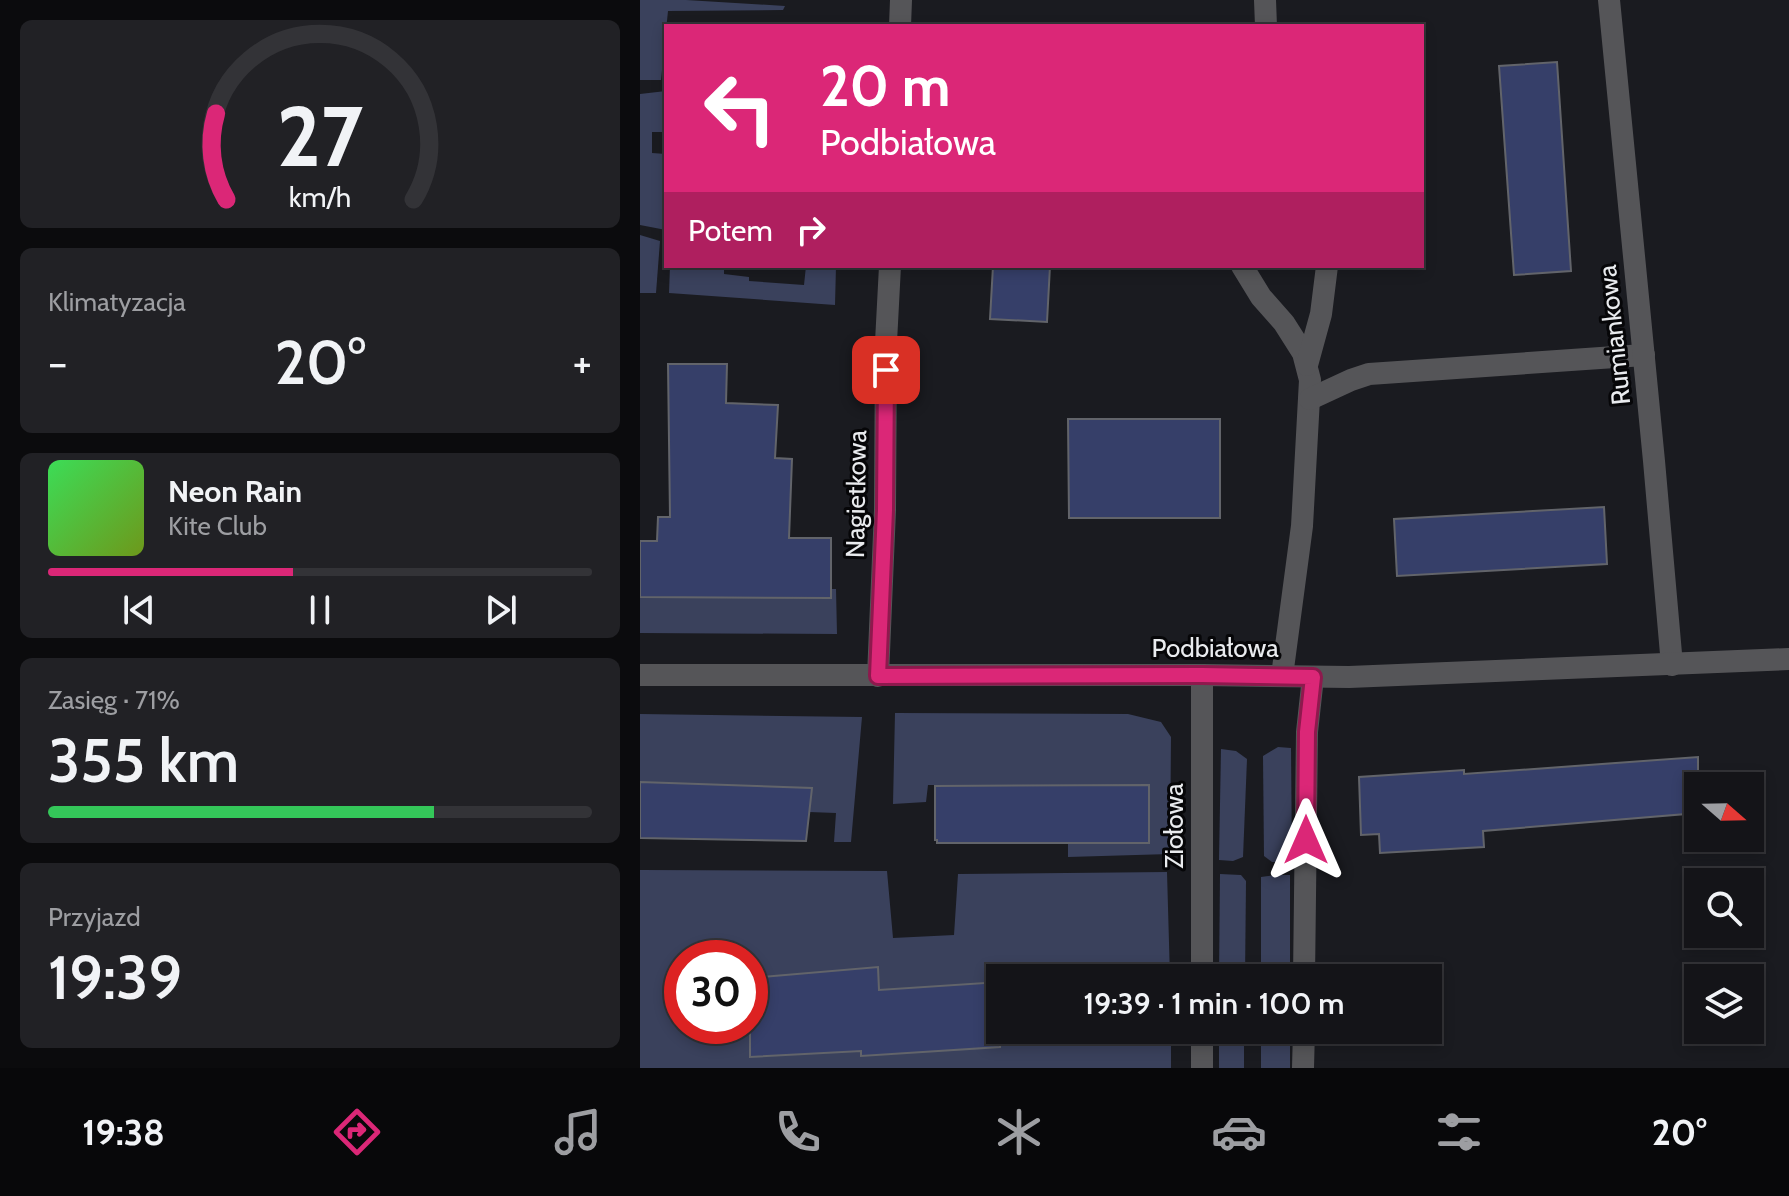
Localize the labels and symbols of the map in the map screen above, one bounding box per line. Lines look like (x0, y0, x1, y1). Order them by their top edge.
street label: Rumiankowa (1591, 263, 1637, 407)
pin (852, 336, 920, 404)
street label: Nagietkowa (839, 429, 873, 558)
street label: Podbiałowa (1151, 632, 1279, 664)
north arrow (1684, 772, 1764, 852)
street label: Ziołowa (1158, 783, 1190, 869)
position arrow (1264, 798, 1348, 882)
speed limit sign: 30 (664, 940, 768, 1044)

